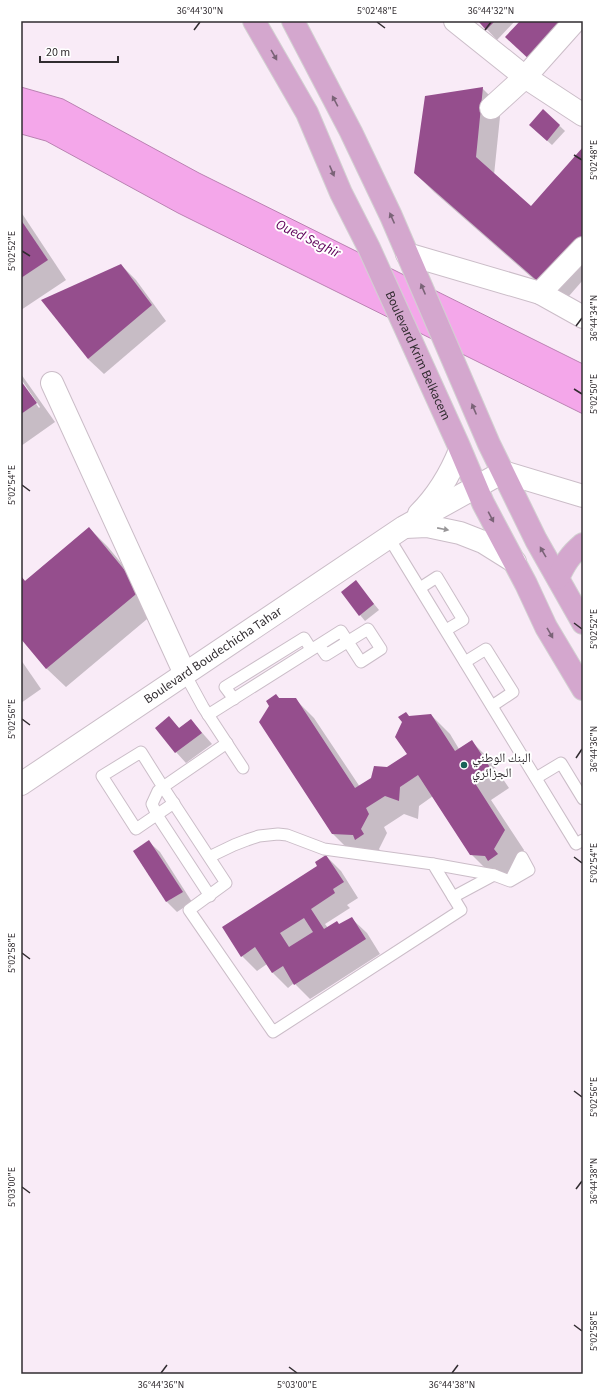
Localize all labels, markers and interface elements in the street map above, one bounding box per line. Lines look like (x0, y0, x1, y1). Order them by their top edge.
text: 36°44'30"N (177, 4, 223, 18)
text: 5°02'48"E (357, 4, 397, 18)
text: 36°44'32"N (468, 4, 514, 18)
scale bar (40, 38, 118, 64)
text: 20 m (46, 44, 70, 61)
one-way arrow (270, 49, 277, 61)
one-way arrow (332, 95, 338, 107)
text: 5°02'48"E (587, 140, 601, 180)
one-way arrow (329, 165, 335, 176)
one-way arrow (388, 212, 394, 224)
water label: Oued Seghir (272, 215, 345, 264)
text: 5°02'52"E (5, 231, 19, 271)
one-way arrow (419, 283, 426, 295)
street label: Boulevard Krim Belkacem (381, 288, 455, 423)
text: 36°44'34"N (587, 295, 601, 341)
text: 5°02'50"E (587, 374, 601, 414)
one-way arrow (470, 402, 476, 414)
text: 5°02'54"E (5, 465, 19, 505)
one-way arrow (487, 512, 494, 523)
one-way arrow (437, 526, 449, 532)
one-way arrow (539, 546, 546, 558)
street label: Boulevard Boudechicha Tahar (140, 602, 286, 708)
text: 5°02'52"E (587, 609, 601, 649)
one-way arrow (547, 627, 554, 639)
text: 5°02'56"E (5, 699, 19, 739)
text: 36°44'36"N (587, 726, 601, 772)
place label: البنك الوطني الجزائري (472, 749, 531, 783)
marker: البنك الوطني الجزائري (459, 760, 469, 770)
text: 5°02'54"E (587, 843, 601, 883)
text: 5°02'58"E (5, 933, 19, 973)
text: 5°02'56"E (587, 1077, 601, 1117)
text: 36°44'38"N (587, 1158, 601, 1204)
text: 5°03'00"E (5, 1167, 19, 1207)
text: 5°02'58"E (587, 1311, 601, 1351)
text: 36°44'36"N (138, 1378, 184, 1392)
text: 5°03'00"E (277, 1378, 317, 1392)
text: 36°44'38"N (429, 1378, 475, 1392)

